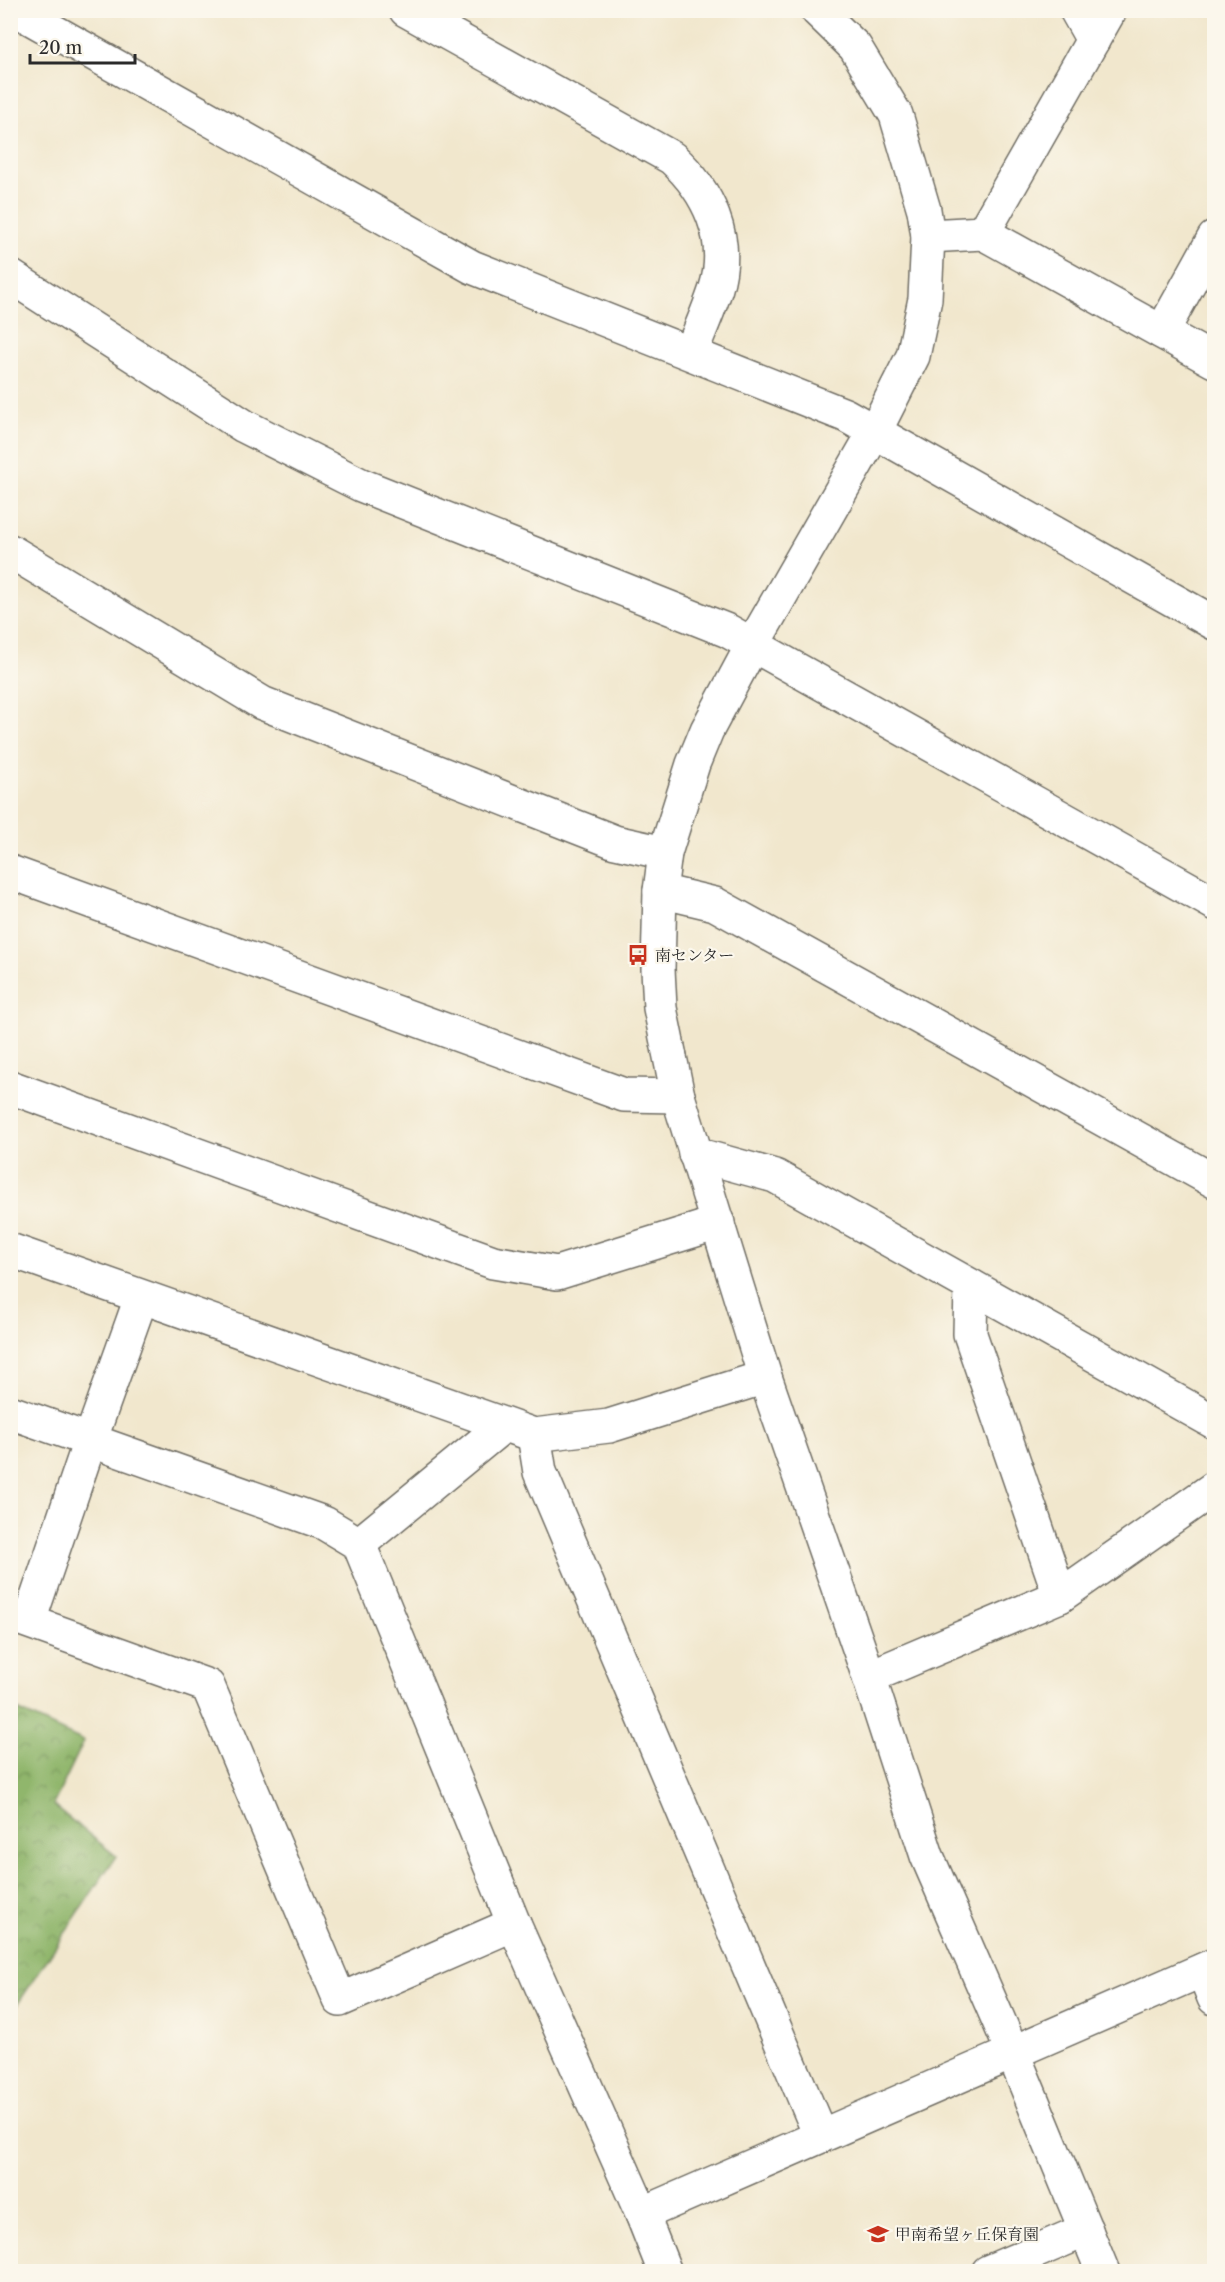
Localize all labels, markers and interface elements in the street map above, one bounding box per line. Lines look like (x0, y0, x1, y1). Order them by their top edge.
scale bar (30, 27, 135, 65)
text: 20 m (39, 37, 83, 59)
bus stop icon: 南センター (626, 943, 650, 967)
place label: 南センター (655, 945, 734, 965)
school or university icon: 甲南希望ヶ丘保育園 (866, 2222, 890, 2246)
place label: 甲南希望ヶ丘保育園 (895, 2224, 1039, 2244)

